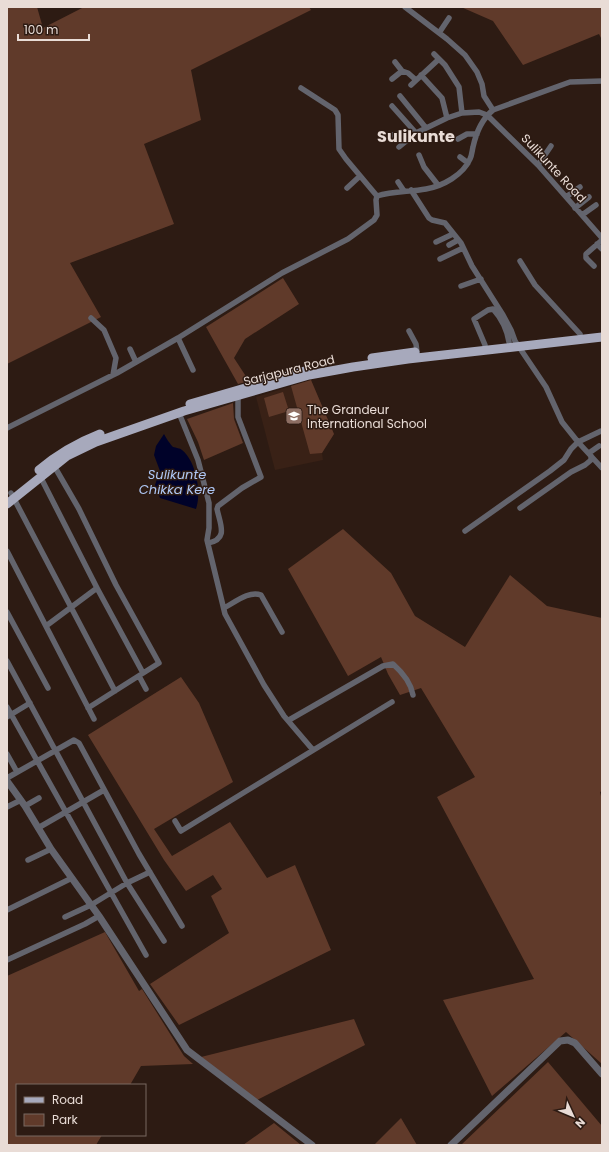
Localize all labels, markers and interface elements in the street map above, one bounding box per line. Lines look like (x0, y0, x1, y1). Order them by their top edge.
scale bar (18, 16, 89, 42)
text: 100 m (24, 21, 58, 38)
district label: Sulikunte (377, 125, 455, 148)
street label: Sulikunte Road (518, 130, 590, 206)
street label: Sarjapura Road (242, 350, 336, 390)
place label: The Grandeur International School (307, 401, 427, 432)
school or university icon: The Grandeur International School (284, 406, 304, 426)
water label: Sulikunte Chikka Kere (139, 465, 215, 499)
legend (16, 1084, 146, 1136)
text: Road (52, 1091, 83, 1108)
north arrow (553, 1096, 593, 1136)
text: Park (52, 1111, 79, 1128)
text: N (572, 1114, 589, 1131)

